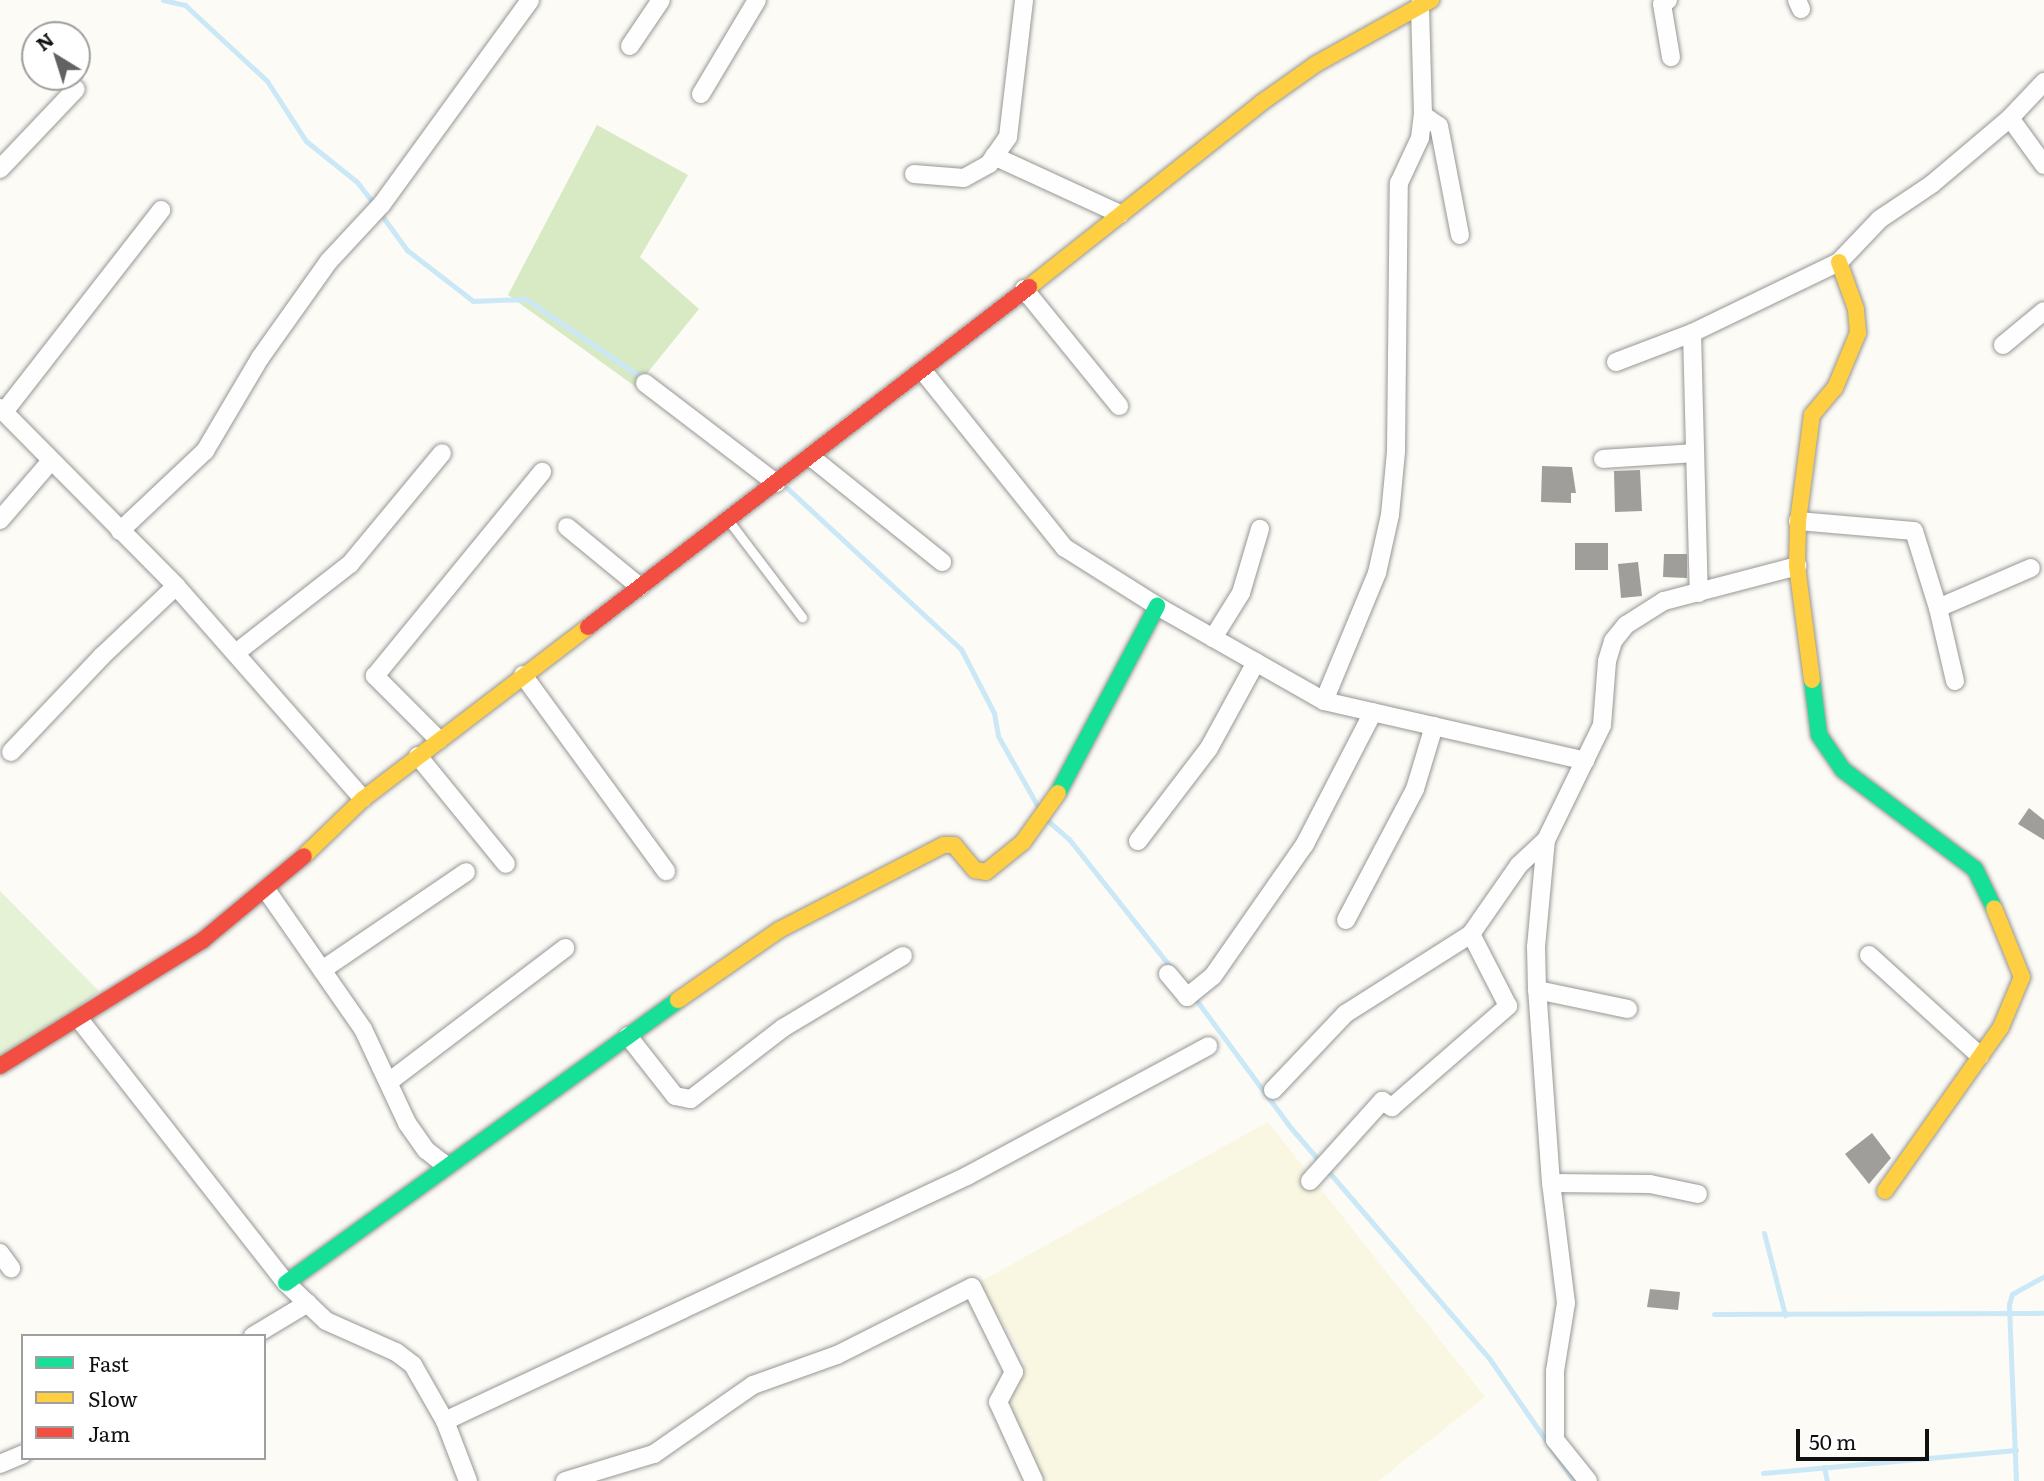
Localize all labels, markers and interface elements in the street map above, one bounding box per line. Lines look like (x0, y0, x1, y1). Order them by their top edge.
north arrow (21, 21, 91, 91)
text: N (29, 25, 59, 57)
legend (21, 1334, 266, 1460)
text: Fast (88, 1347, 129, 1378)
text: Slow (88, 1382, 138, 1413)
scale bar (1799, 1414, 1932, 1458)
text: Jam (88, 1417, 130, 1448)
text: 50 m (1809, 1425, 1856, 1456)

